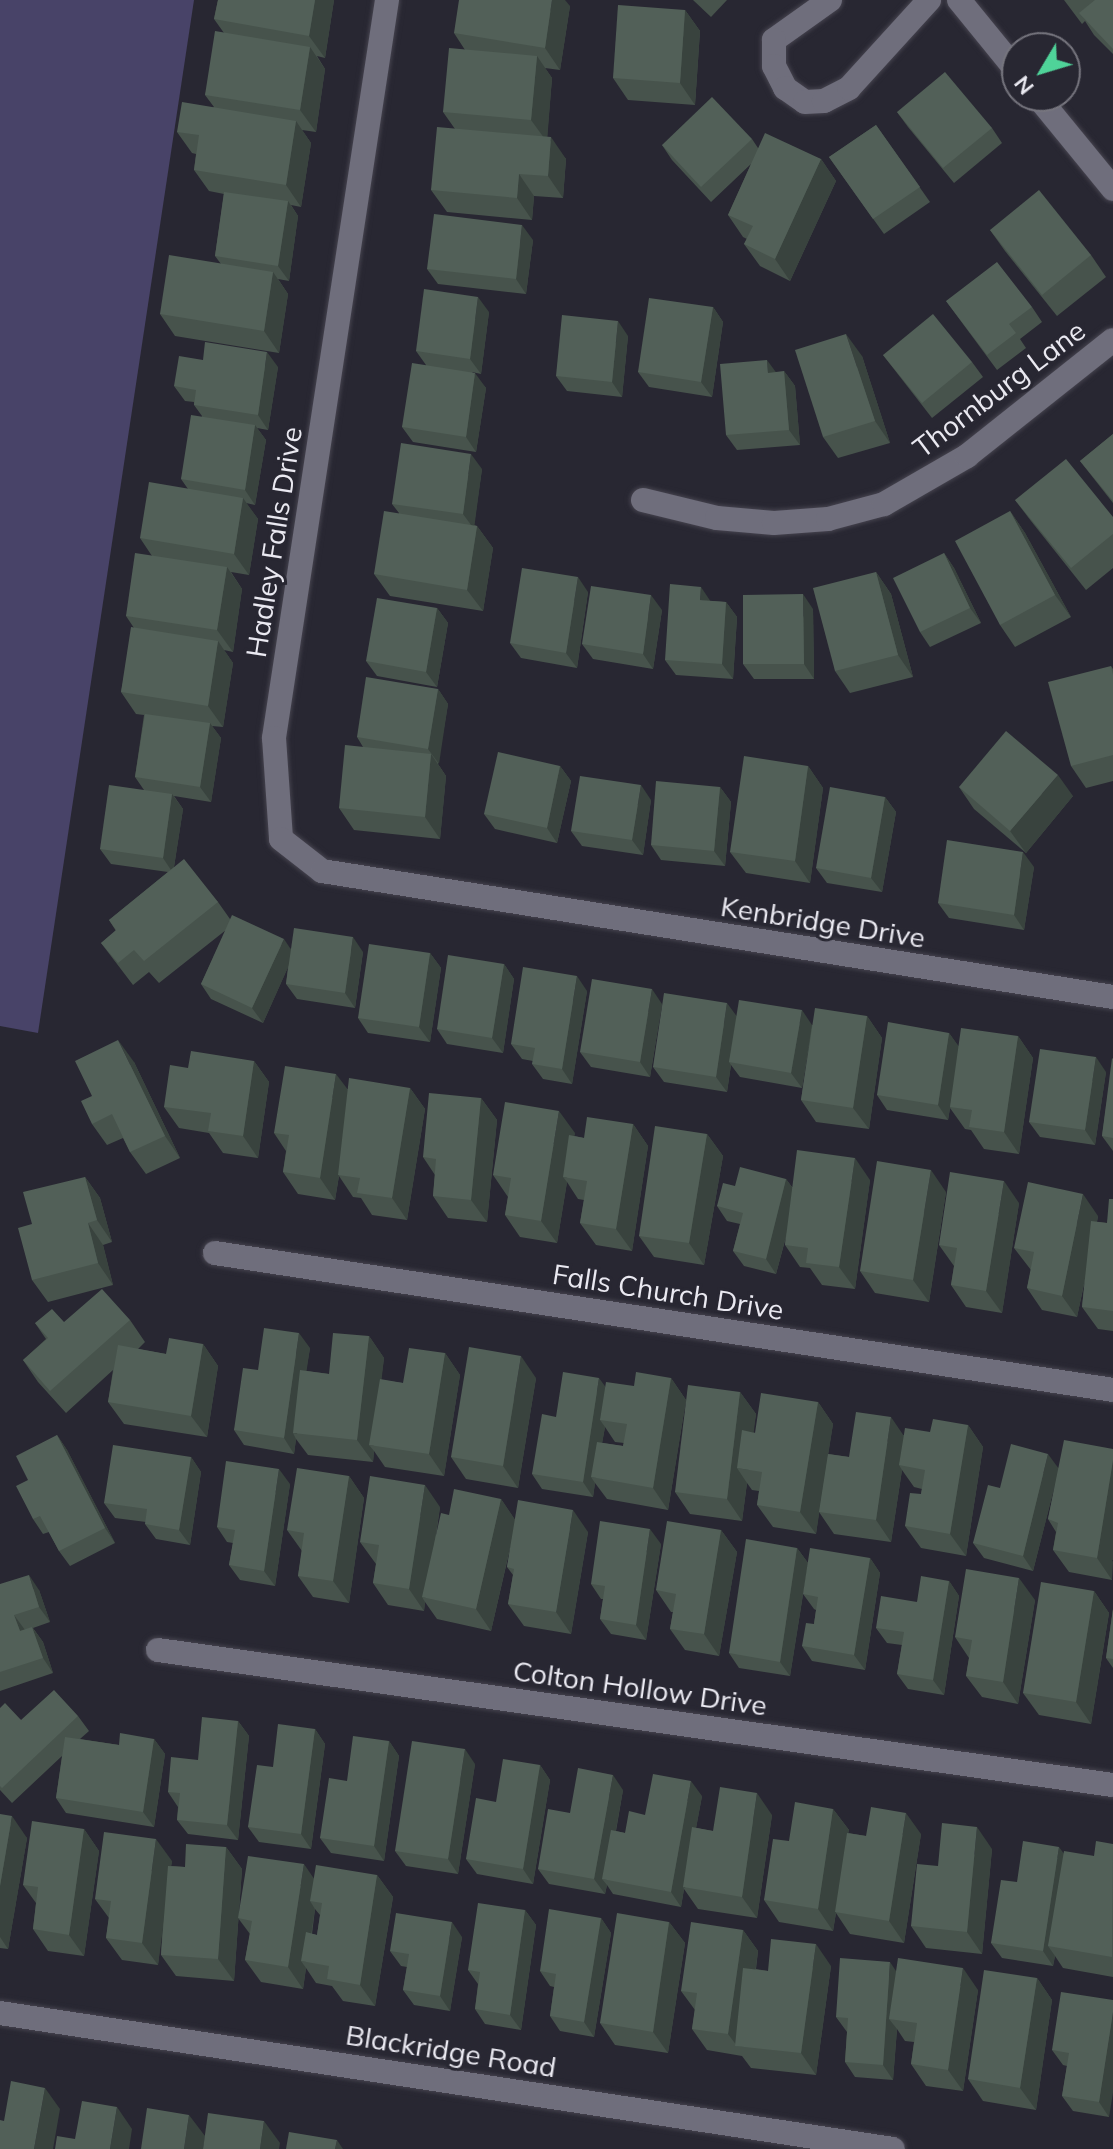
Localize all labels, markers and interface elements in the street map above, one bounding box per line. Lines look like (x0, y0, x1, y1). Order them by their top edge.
north arrow (1001, 32, 1081, 112)
text: N (1008, 70, 1040, 101)
street label: Thornburg Lane (906, 313, 1092, 465)
street label: Hadley Falls Drive (239, 424, 309, 660)
street label: Kenbridge Drive (718, 889, 928, 955)
street label: Falls Church Drive (550, 1257, 786, 1327)
street label: Colton Hollow Drive (511, 1654, 769, 1722)
street label: Blackridge Road (343, 2018, 559, 2084)

